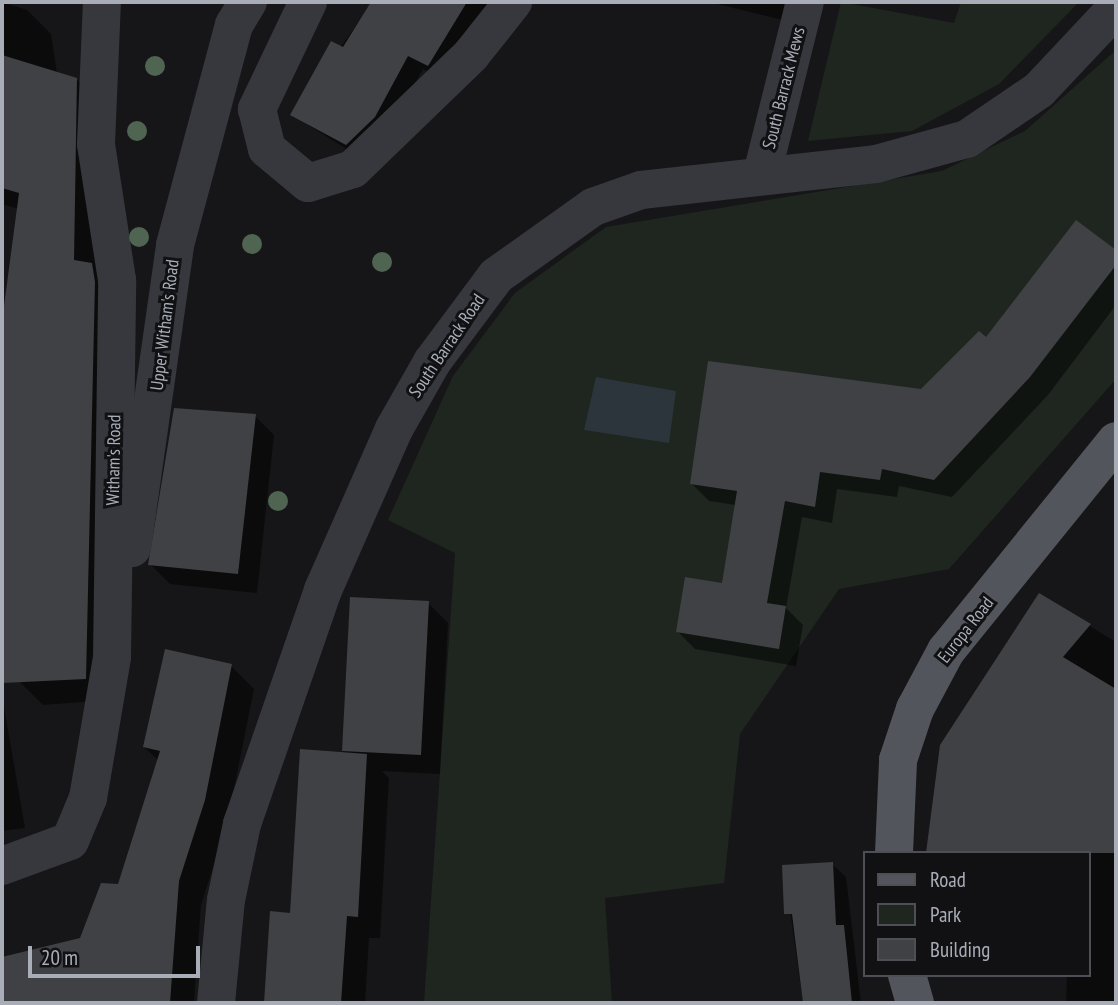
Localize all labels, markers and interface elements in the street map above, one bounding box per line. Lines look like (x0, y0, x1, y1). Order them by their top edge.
street label: South Barrack Mews (758, 25, 810, 151)
street label: Upper Witham's Road (146, 258, 184, 392)
street label: South Barrack Road (404, 290, 490, 402)
street label: Witham's Road (102, 414, 126, 506)
street label: Europa Road (934, 593, 998, 667)
legend (862, 851, 1090, 977)
text: Road (930, 866, 966, 893)
text: Park (930, 901, 961, 928)
scale bar (32, 932, 203, 976)
text: Building (930, 936, 990, 963)
text: 20 m (41, 944, 78, 971)

